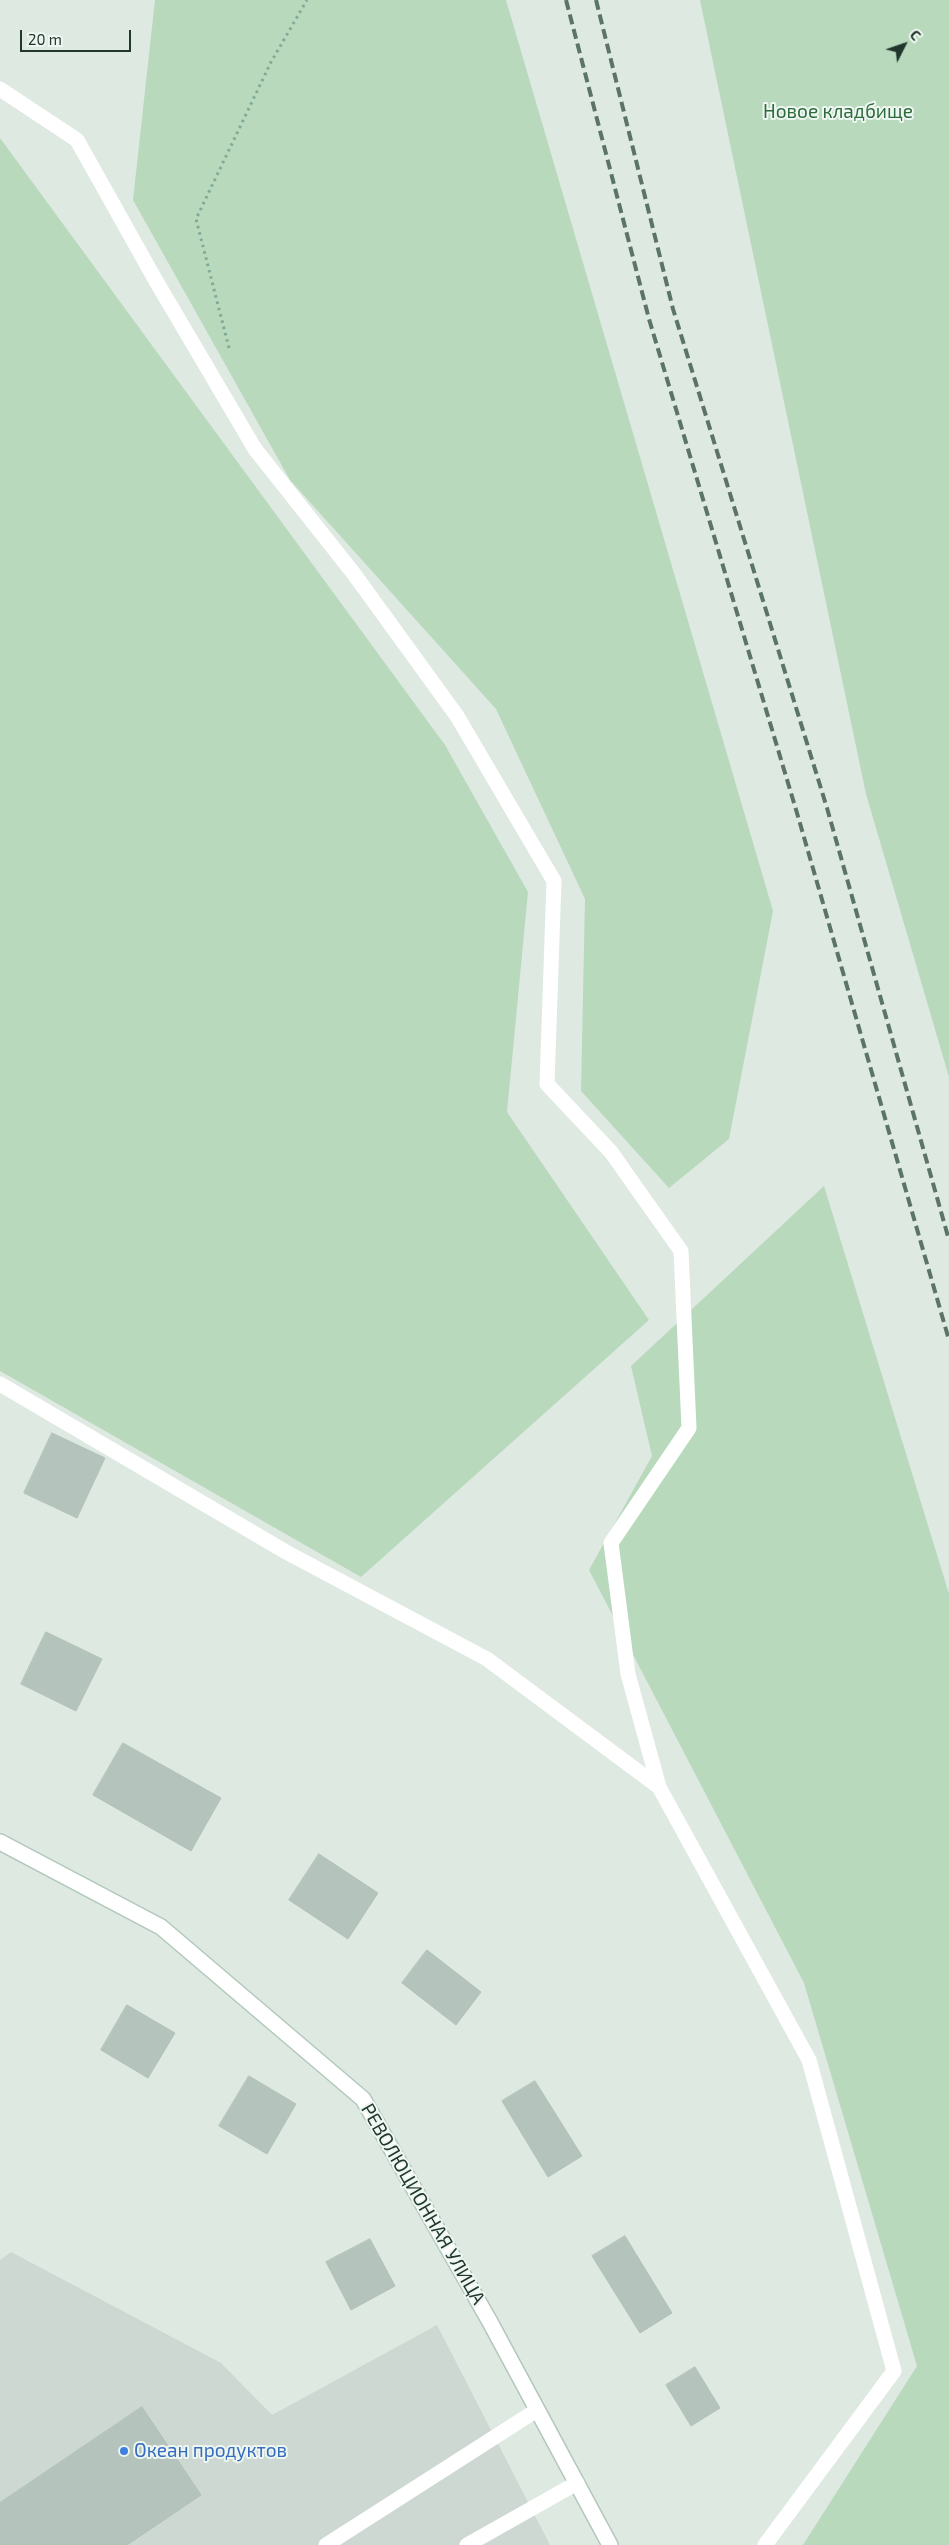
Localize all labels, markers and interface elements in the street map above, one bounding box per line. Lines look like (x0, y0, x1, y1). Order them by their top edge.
scale bar (22, 20, 134, 52)
north arrow (879, 20, 929, 70)
text: С (907, 26, 925, 44)
text: 20 m (28, 30, 62, 48)
park label: Новое кладбище (763, 101, 913, 123)
street label: РЕВОЛЮЦИОННАЯ УЛИЦА (356, 2099, 490, 2309)
place label: Океан продуктов (134, 2440, 287, 2462)
marker: Океан продуктов (118, 2445, 130, 2457)

